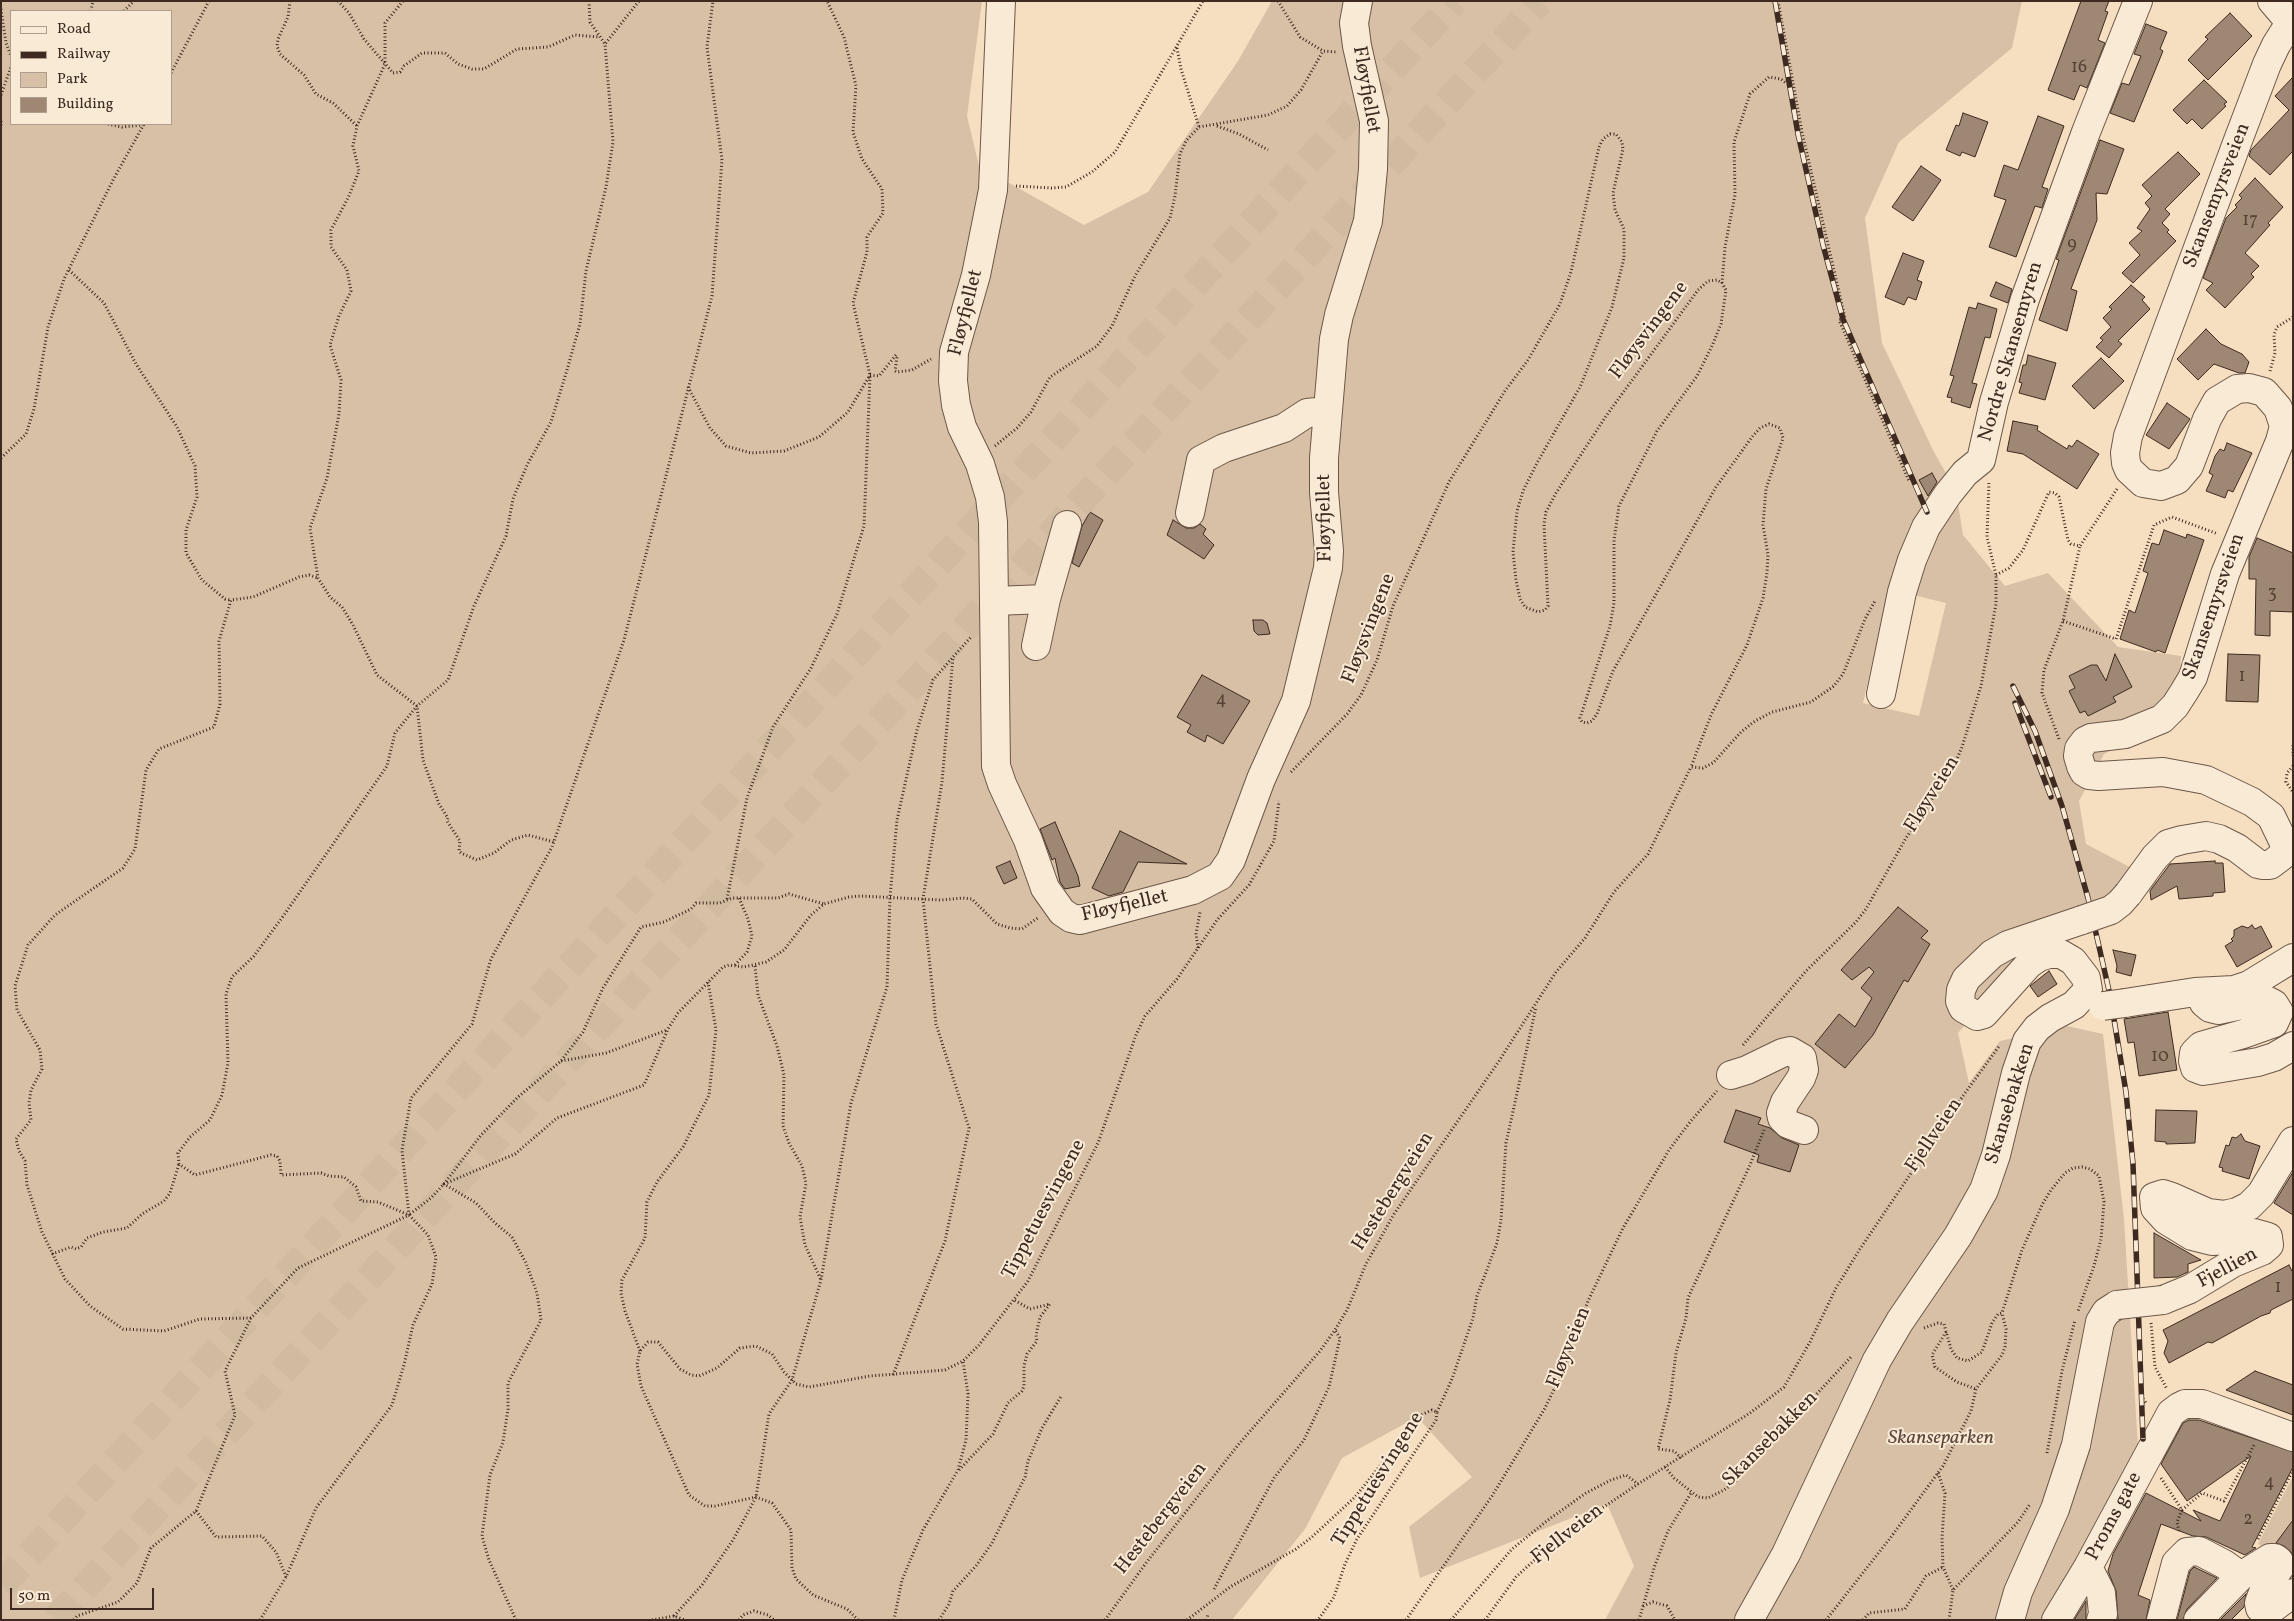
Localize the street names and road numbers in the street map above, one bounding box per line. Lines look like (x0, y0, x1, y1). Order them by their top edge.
street label: Fløyfjellet (1346, 44, 1384, 136)
street label: Skansemyrsveien (2179, 120, 2257, 272)
street label: Nordre Skansemyren (1975, 259, 2049, 445)
street label: Fløyfjellet (945, 267, 989, 359)
street label: Fløysvingene (1605, 277, 1695, 385)
street label: Fløyfjellet (1313, 474, 1339, 562)
street label: Skansemyrsveien (2179, 531, 2251, 683)
street label: Fløysvingene (1338, 570, 1402, 688)
street label: Fløyveien (1900, 752, 1966, 838)
street label: Fløyfjellet (1079, 885, 1171, 929)
street label: Skansebakken (1981, 1040, 2041, 1168)
street label: Fjellveien (1901, 1094, 1969, 1178)
street label: Hestebergveien (1348, 1128, 1440, 1256)
street label: Tippetuesvingene (998, 1136, 1092, 1284)
street label: Fjellien (2194, 1243, 2262, 1295)
street label: Fløyveien (1543, 1304, 1597, 1392)
street label: Skansebakken (1718, 1387, 1824, 1493)
street label: Tippetuesvingene (1328, 1408, 1430, 1552)
street label: Hestebergveien (1111, 1458, 1213, 1580)
street label: Proms gate (2082, 1469, 2148, 1565)
street label: Fjellveien (1527, 1499, 1609, 1571)

